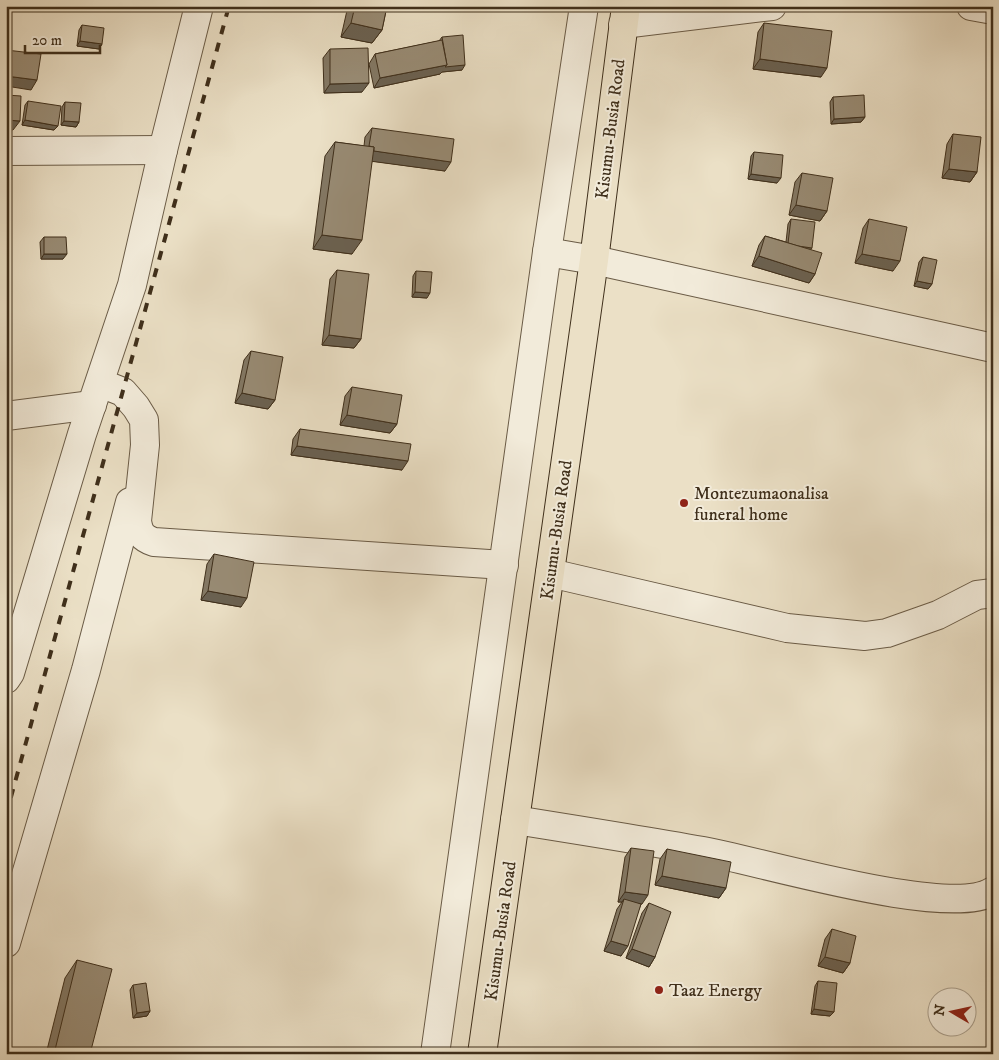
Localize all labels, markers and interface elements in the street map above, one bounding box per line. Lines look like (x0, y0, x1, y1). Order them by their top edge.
scale bar (25, 22, 100, 54)
text: 20 m (32, 31, 62, 50)
street label: Kisumu-Busia Road (591, 58, 631, 200)
street label: Kisumu-Busia Road (536, 459, 578, 601)
place label: Montezumaonalisa funeral home (694, 483, 829, 526)
marker: Montezumaonalisa funeral home (678, 497, 690, 509)
street label: Kisumu-Busia Road (480, 860, 522, 1002)
place label: Taaz Energy (669, 980, 762, 1002)
marker: Taaz Energy (653, 984, 665, 996)
north arrow (926, 988, 976, 1038)
text: N (930, 1003, 950, 1017)

